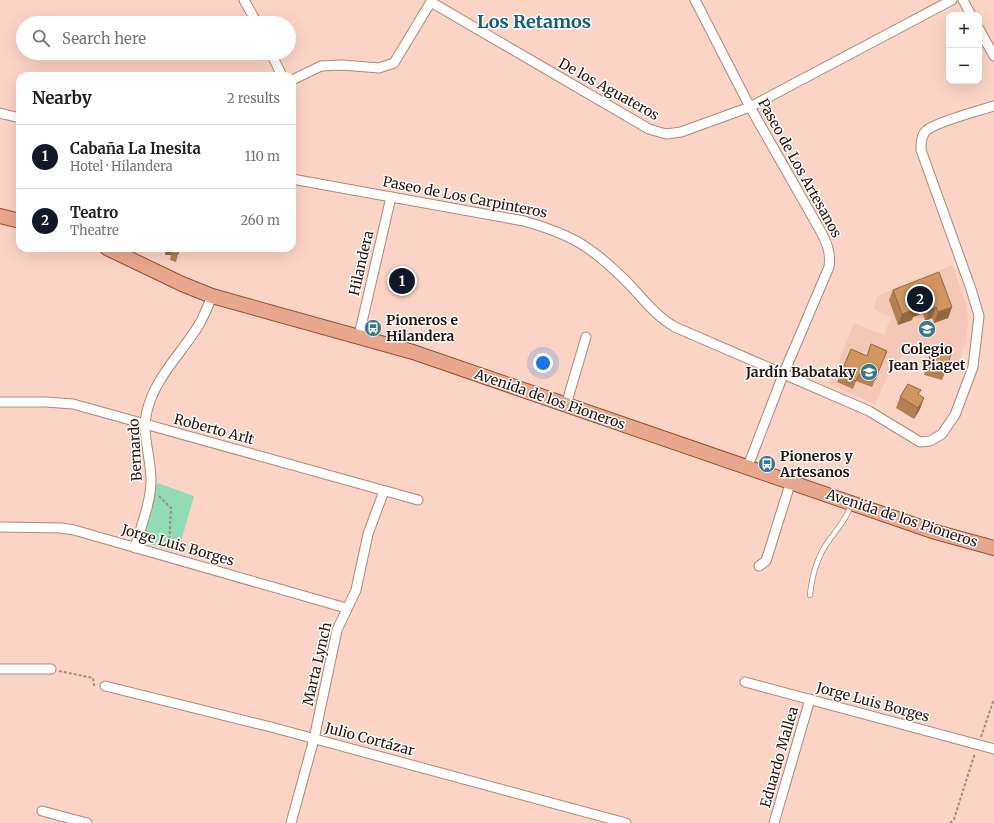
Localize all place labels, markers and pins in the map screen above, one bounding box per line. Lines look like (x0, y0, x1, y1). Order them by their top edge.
pin: 1 (389, 266, 415, 296)
pin: 2 (907, 284, 933, 314)
place label: Pioneros e Hilandera (386, 311, 459, 345)
bus stop icon: Pioneros e Hilandera (363, 318, 383, 338)
school or university icon: Colegio Jean Piaget (917, 319, 937, 339)
place label: Colegio Jean Piaget (888, 340, 966, 374)
school or university icon: Jardín Babataky (859, 362, 879, 382)
place label: Jardín Babataky (745, 363, 857, 381)
place label: Pioneros y Artesanos (779, 447, 854, 481)
bus stop icon: Pioneros y Artesanos (757, 454, 777, 474)

